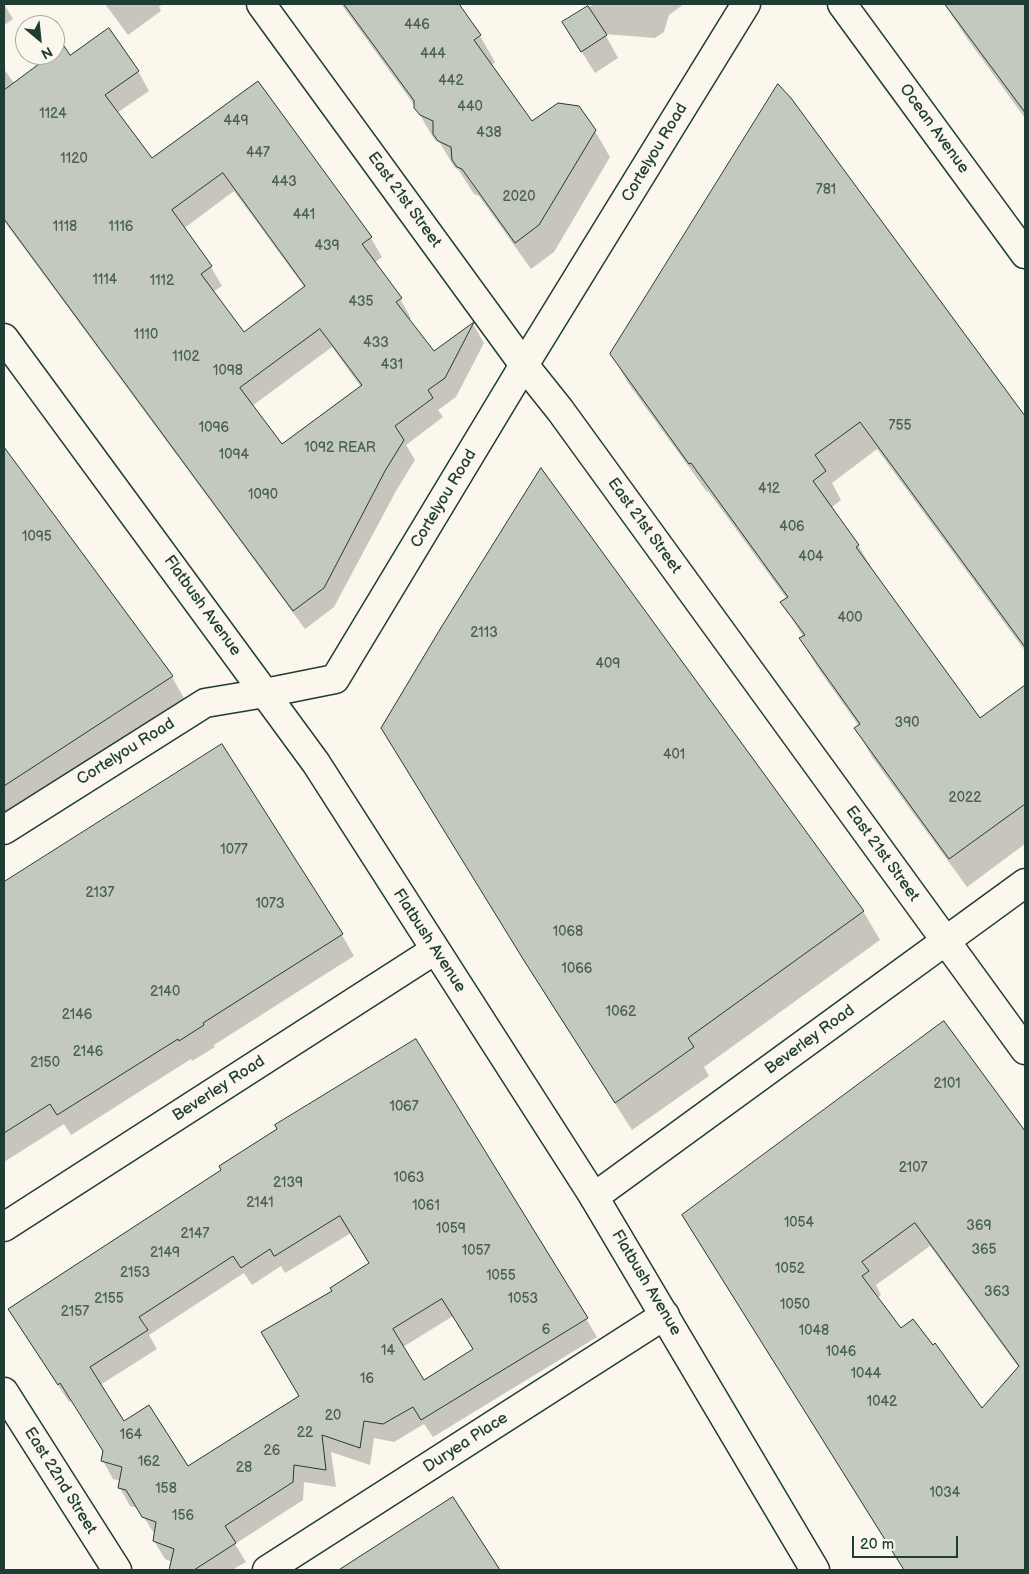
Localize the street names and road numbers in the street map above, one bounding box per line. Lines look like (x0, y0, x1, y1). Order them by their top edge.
street label: Ocean Avenue (895, 80, 973, 178)
street label: Cortelyou Road (618, 100, 692, 206)
street label: East 21st Street (363, 149, 445, 251)
street label: Cortelyou Road (407, 446, 481, 552)
street label: East 21st Street (603, 475, 685, 577)
street label: Flatbush Avenue (159, 552, 245, 660)
street label: Cortelyou Road (74, 714, 178, 790)
street label: East 21st Street (841, 803, 923, 905)
street label: Flatbush Avenue (388, 886, 470, 996)
street label: Beverley Road (761, 1001, 859, 1079)
street label: Beverley Road (169, 1052, 269, 1126)
street label: Flatbush Avenue (607, 1227, 685, 1339)
street label: Duryea Place (420, 1409, 512, 1477)
street label: East 22nd Street (20, 1424, 100, 1538)

